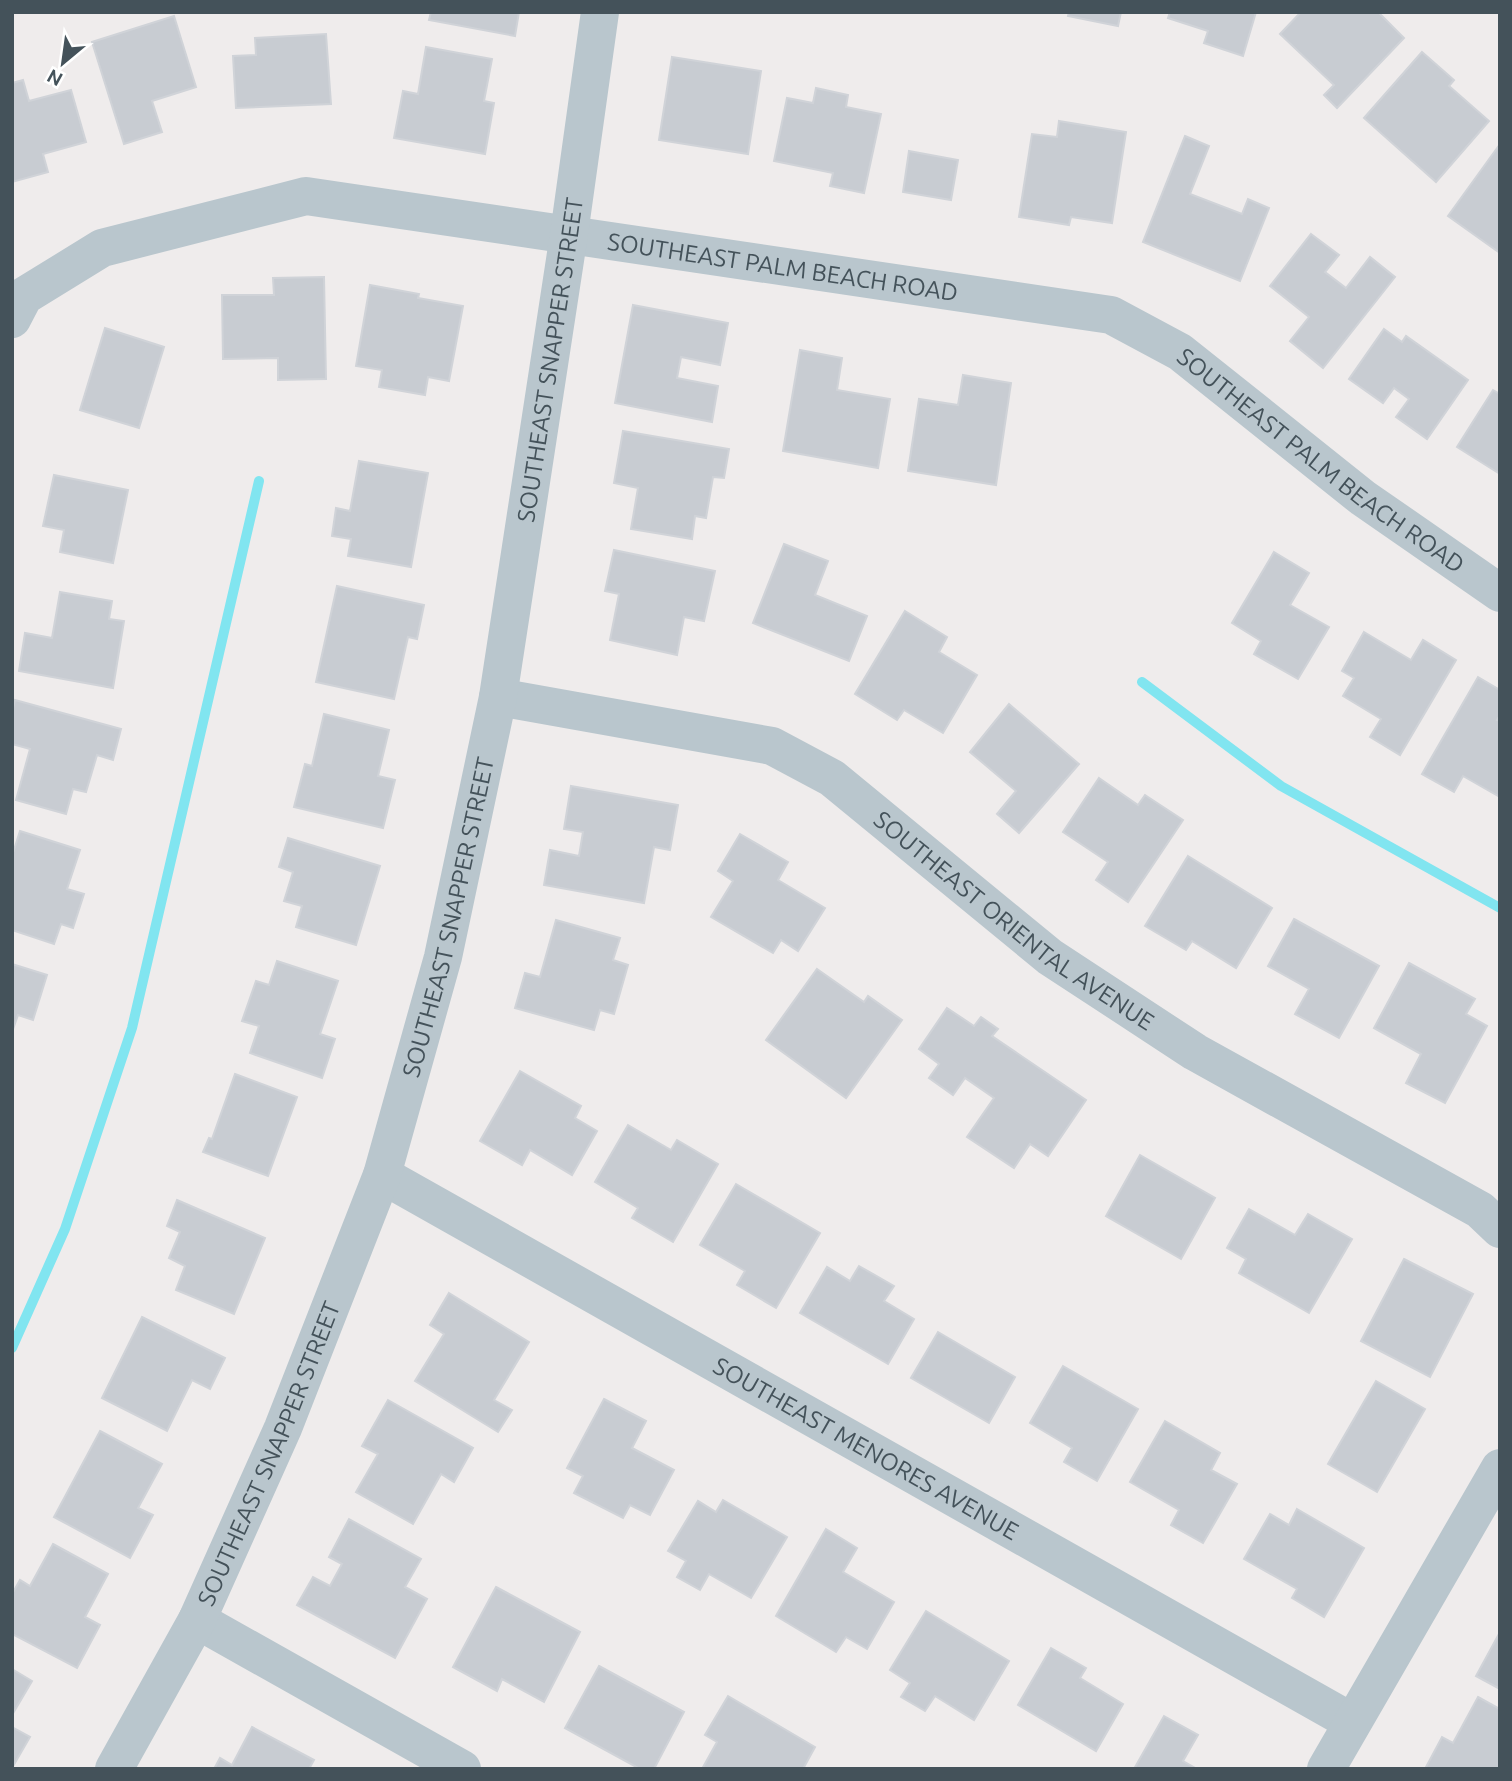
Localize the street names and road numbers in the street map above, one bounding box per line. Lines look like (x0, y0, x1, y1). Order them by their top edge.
street label: SOUTHEAST SNAPPER STREET (512, 196, 587, 524)
street label: SOUTHEAST PALM BEACH ROAD (606, 227, 960, 306)
street label: SOUTHEAST PALM BEACH ROAD (1172, 342, 1470, 578)
street label: SOUTHEAST SNAPPER STREET (397, 755, 498, 1080)
street label: SOUTHEAST ORIENTAL AVENUE (869, 805, 1159, 1035)
street label: SOUTHEAST SNAPPER STREET (192, 1297, 345, 1610)
street label: SOUTHEAST MENORES AVENUE (709, 1351, 1023, 1545)

